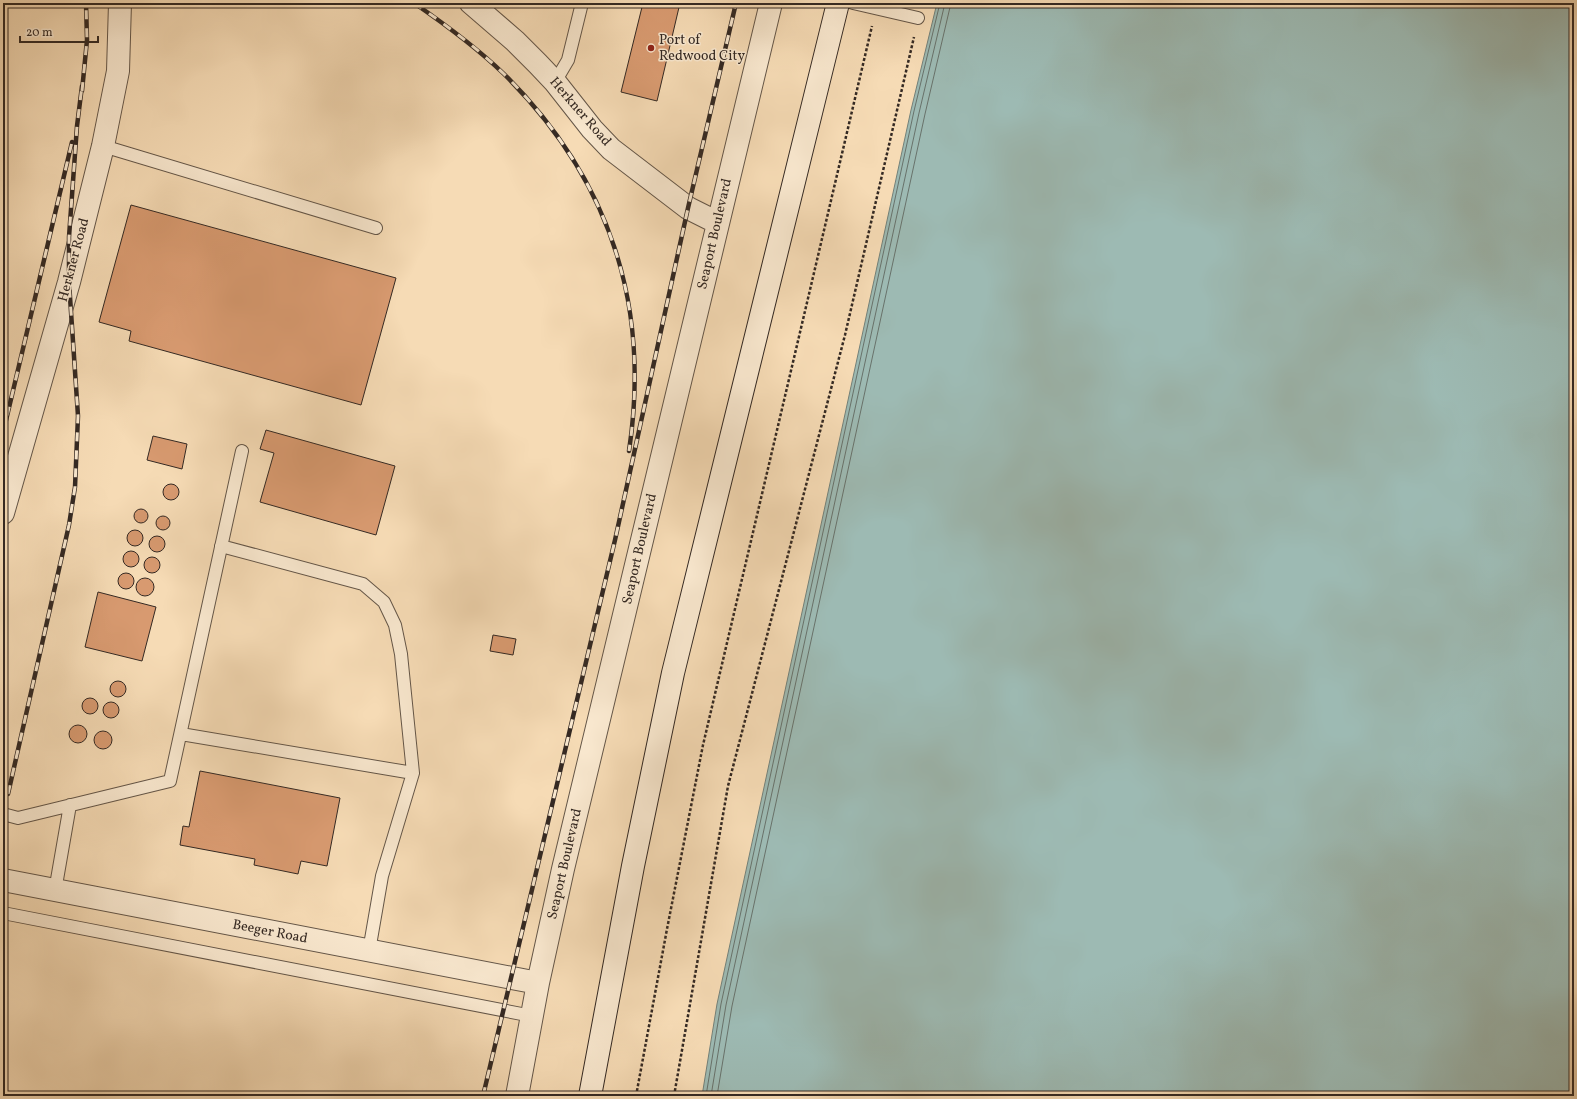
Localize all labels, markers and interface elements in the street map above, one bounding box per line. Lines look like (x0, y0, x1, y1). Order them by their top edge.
scale bar (20, 18, 98, 44)
text: 20 m (26, 25, 53, 41)
place label: Port of Redwood City (659, 31, 745, 66)
marker: Port of Redwood City (646, 43, 656, 53)
street label: Herkner Road (545, 73, 615, 151)
street label: Seaport Boulevard (693, 177, 737, 291)
street label: Herkner Road (54, 216, 94, 304)
street label: Seaport Boulevard (618, 492, 662, 606)
street label: Seaport Boulevard (543, 807, 587, 921)
street label: Beeger Road (231, 915, 309, 949)

